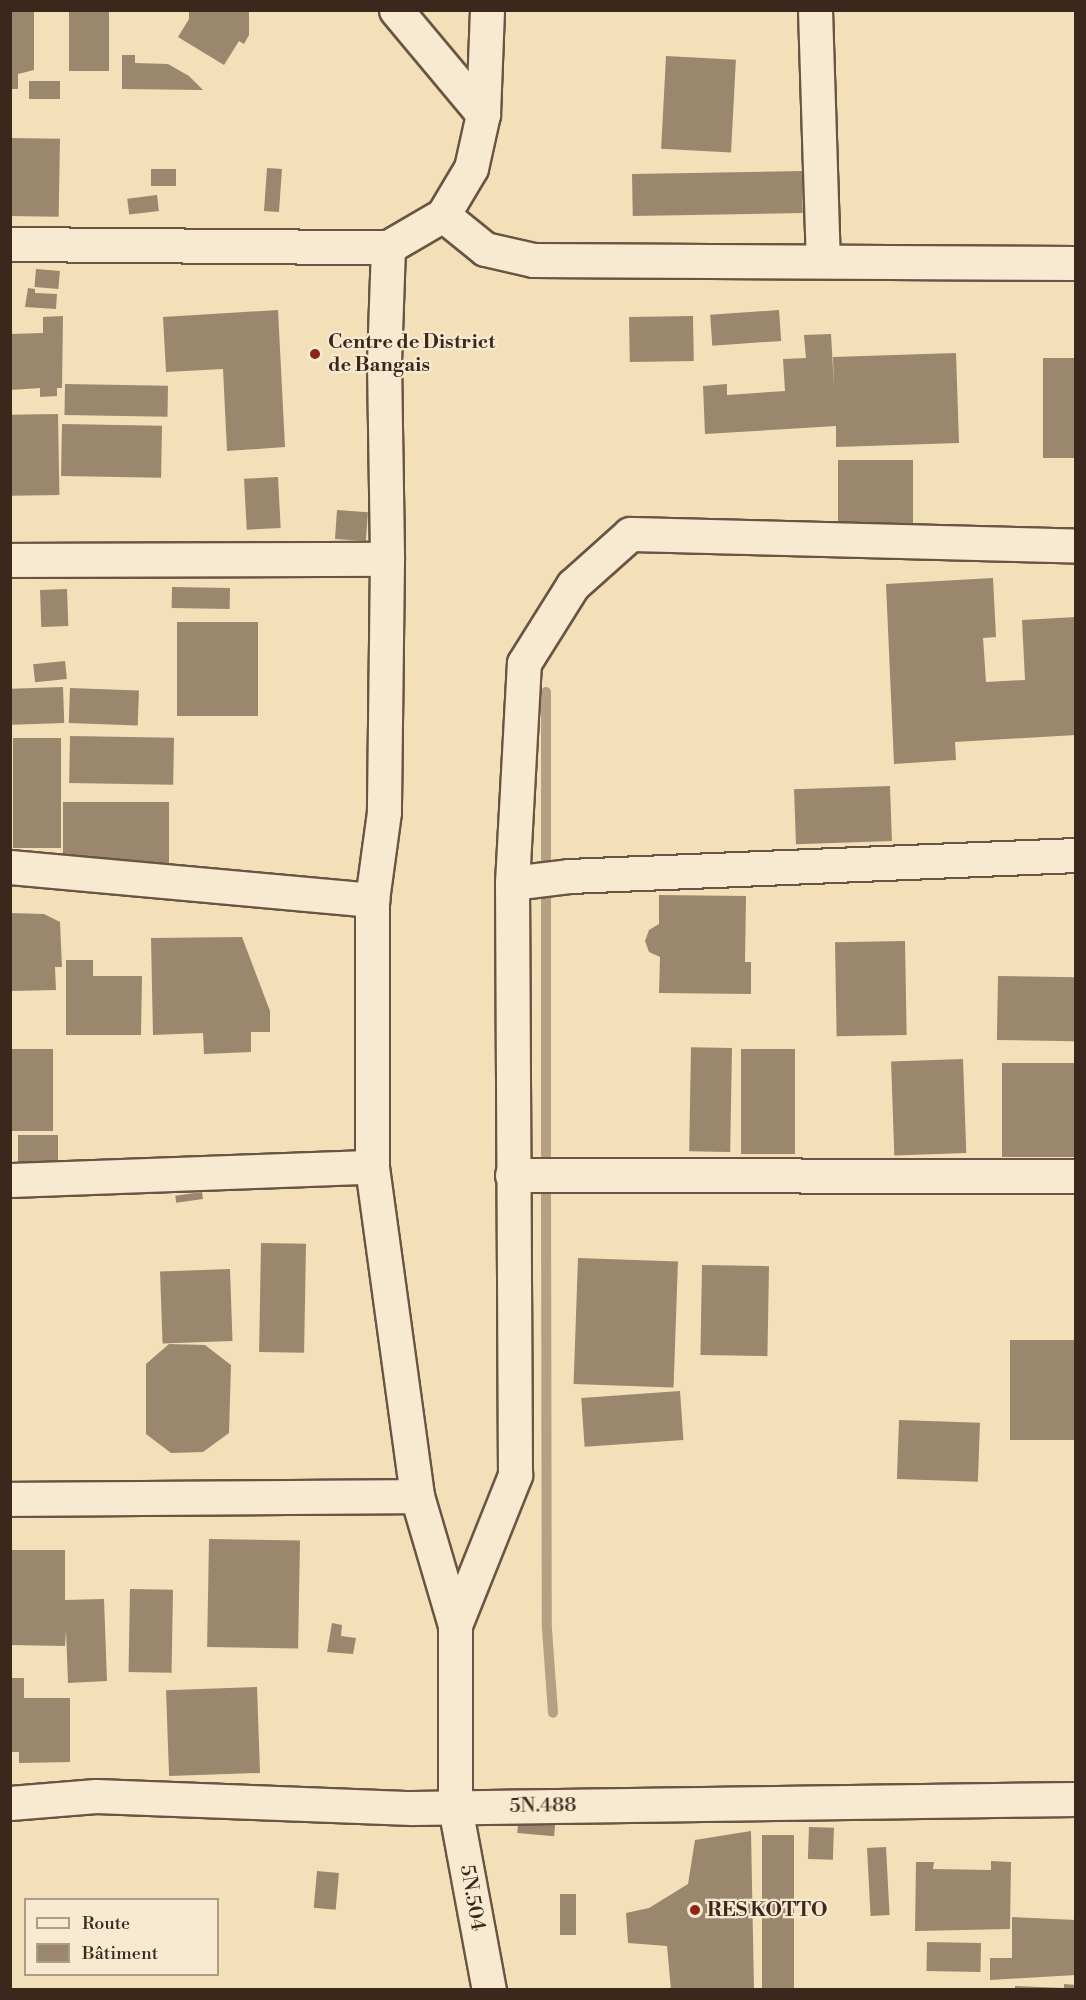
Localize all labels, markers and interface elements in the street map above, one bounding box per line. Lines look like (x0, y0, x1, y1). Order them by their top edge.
place label: Centre de District de Bangais (328, 330, 495, 377)
marker: Centre de District de Bangais (306, 345, 324, 363)
street label: 5N.488 (509, 1793, 577, 1819)
street label: 5N.504 (454, 1863, 490, 1933)
legend (24, 1898, 219, 1976)
place label: RES KOTTO (707, 1898, 827, 1922)
marker: RES KOTTO (688, 1903, 702, 1917)
text: Route (82, 1912, 130, 1935)
text: Bâtiment (82, 1942, 158, 1965)

